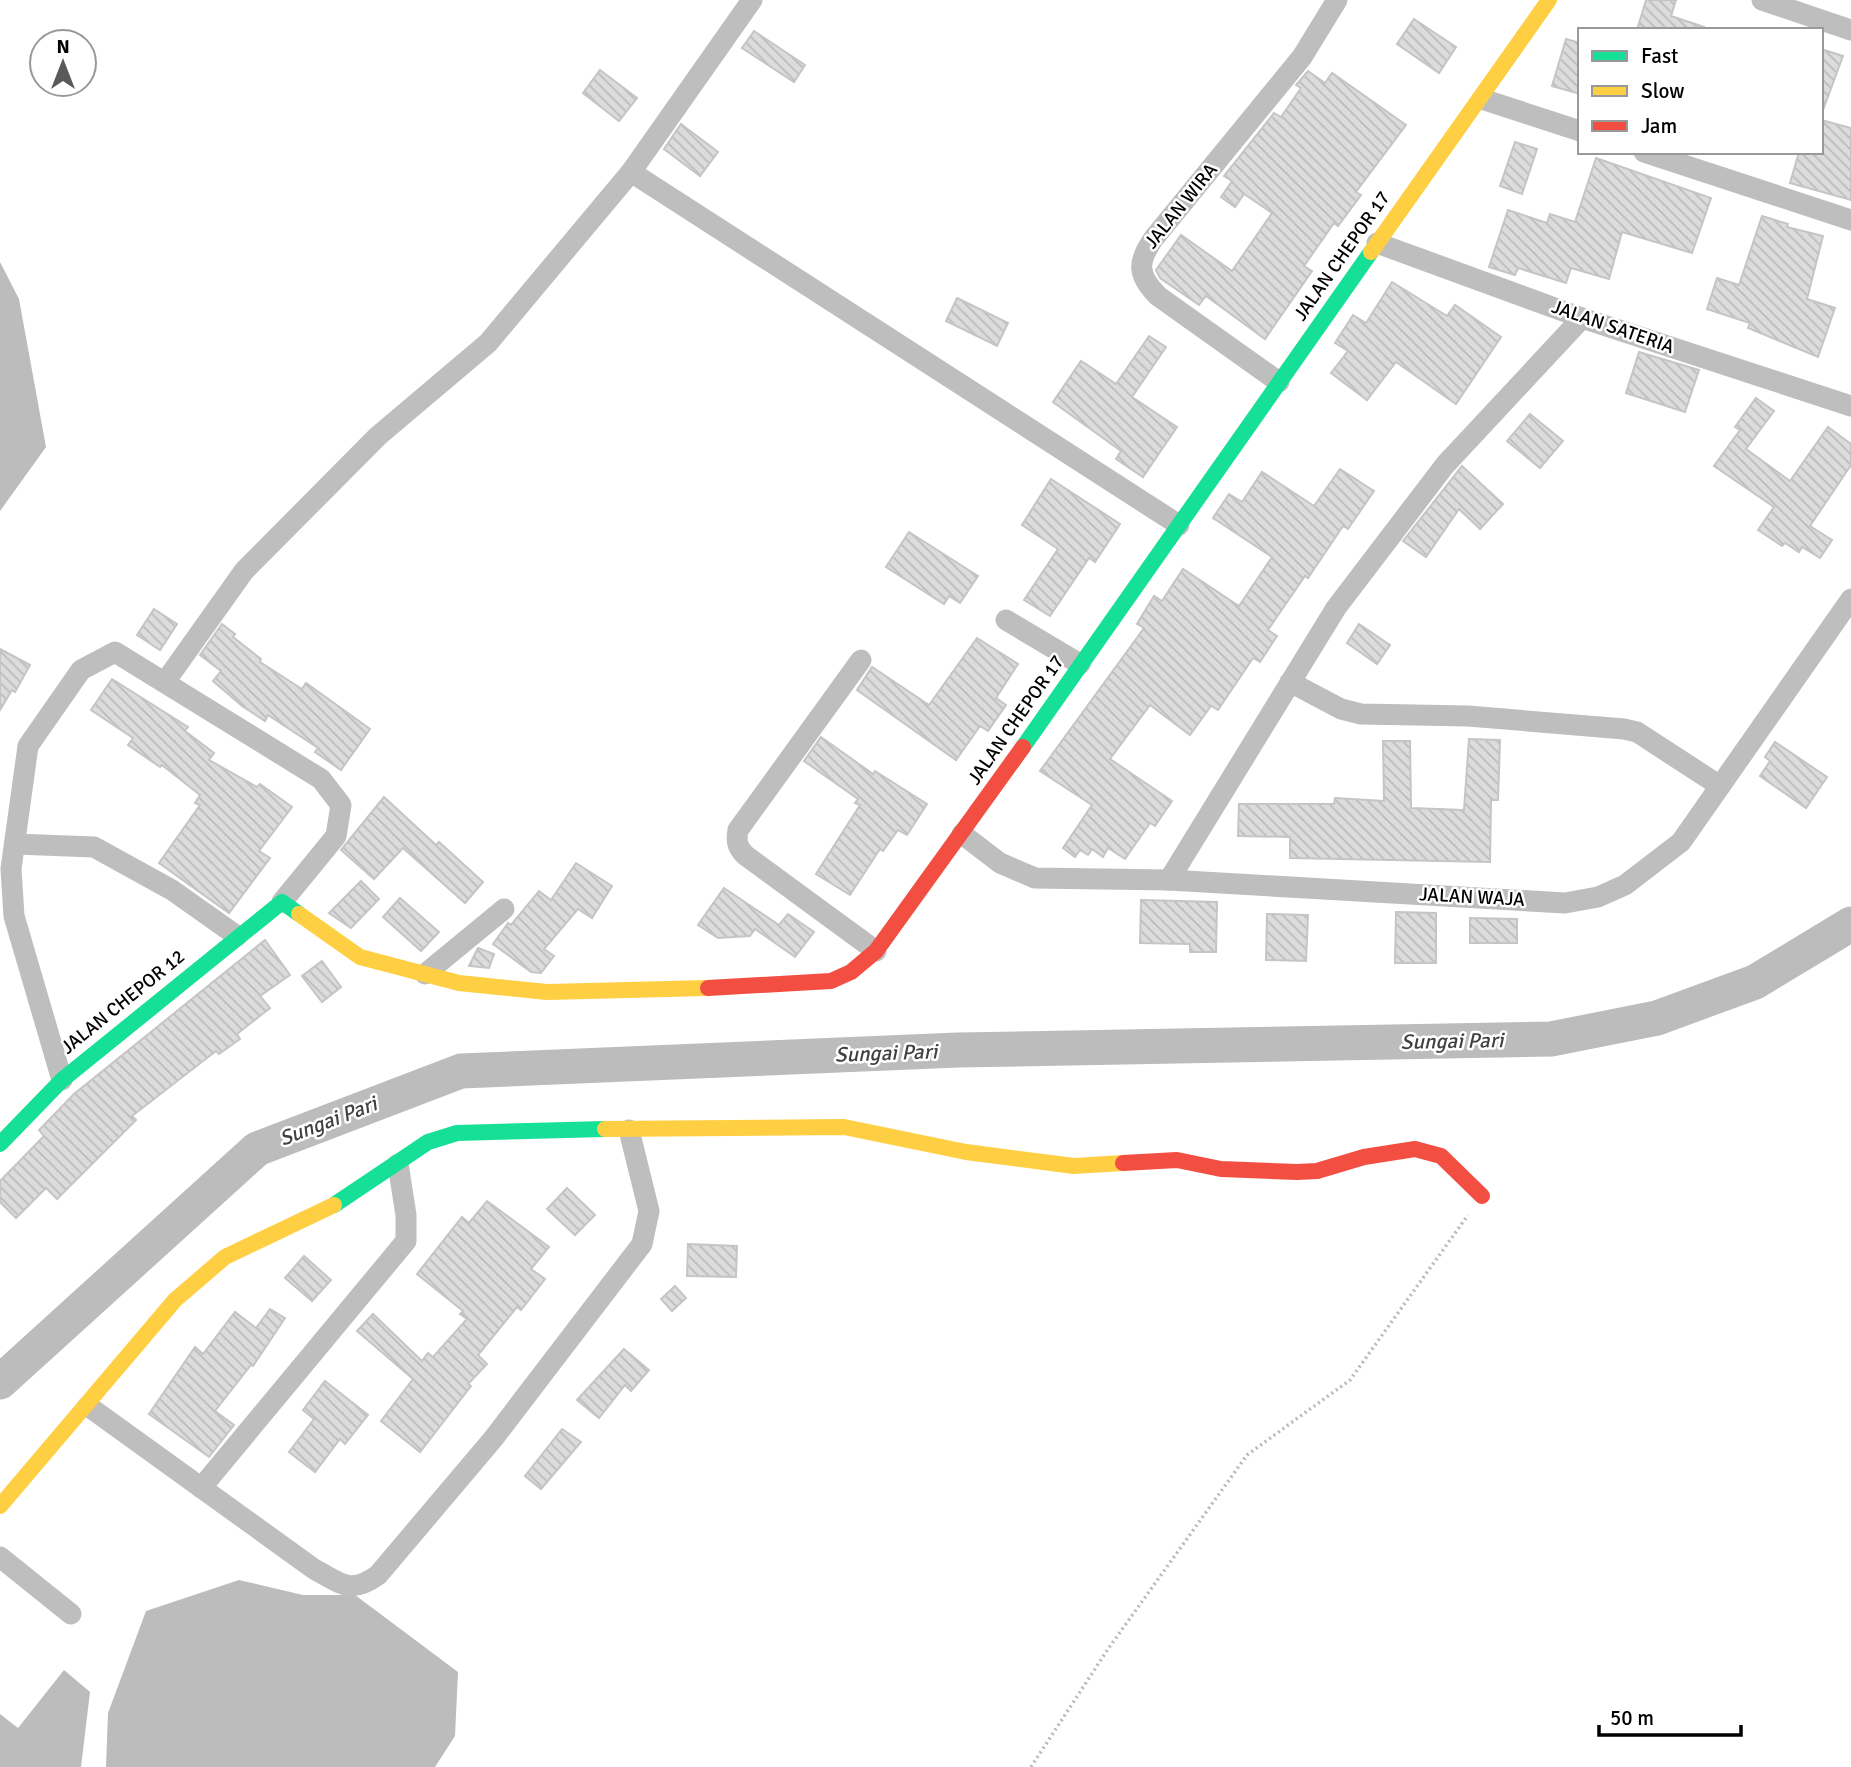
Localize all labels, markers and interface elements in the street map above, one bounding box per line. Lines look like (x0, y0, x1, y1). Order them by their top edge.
north arrow (28, 28, 98, 98)
legend (1578, 28, 1823, 154)
text: N (56, 35, 70, 59)
text: Fast (1641, 43, 1678, 69)
text: Slow (1641, 78, 1685, 104)
text: Jam (1641, 113, 1677, 139)
street label: JALAN WIRA (1139, 158, 1223, 254)
street label: JALAN CHEPOR 17 (1288, 187, 1396, 325)
street label: JALAN SATERIA (1549, 295, 1678, 359)
street label: JALAN CHEPOR 17 (962, 651, 1070, 789)
street label: JALAN WAJA (1419, 882, 1526, 912)
street label: JALAN CHEPOR 12 (56, 945, 190, 1059)
water label: Sungai Pari (1400, 1027, 1506, 1055)
water label: Sungai Pari (834, 1038, 940, 1068)
water label: Sungai Pari (275, 1090, 383, 1152)
scale bar (1599, 1694, 1741, 1738)
text: 50 m (1610, 1705, 1654, 1731)

